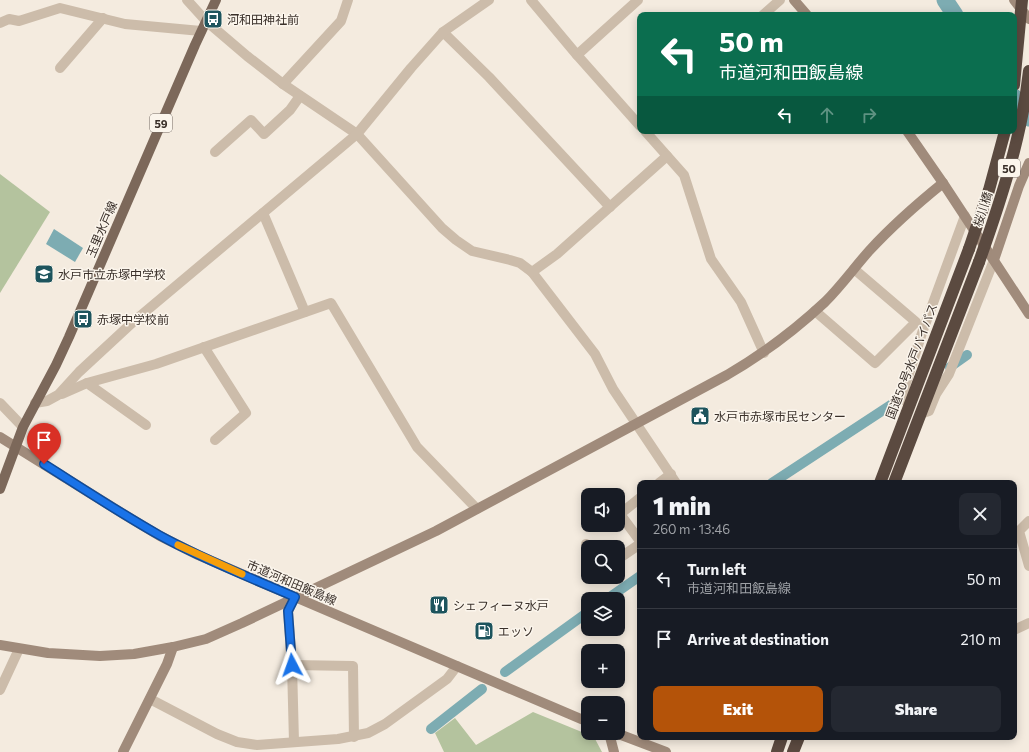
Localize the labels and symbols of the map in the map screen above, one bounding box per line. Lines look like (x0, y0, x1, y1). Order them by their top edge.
bus stop icon: 河和田神社前 (202, 8, 224, 30)
place label: 河和田神社前 (227, 12, 299, 26)
road number: 59 (150, 114, 172, 132)
road number: 50 (998, 159, 1020, 177)
street label: 桜川橋 (970, 190, 994, 228)
street label: 玉里水戸線 (83, 199, 119, 259)
school or university icon: 水戸市立赤塚中学校 (33, 263, 55, 285)
place label: 水戸市立赤塚中学校 (58, 267, 166, 281)
street label: 国道50号水戸バイパス (883, 301, 939, 421)
bus stop icon: 赤塚中学校前 (72, 308, 94, 330)
place label: 赤塚中学校前 (97, 312, 169, 326)
public building icon: 水戸市赤塚市民センター (689, 405, 711, 427)
place label: 水戸市赤塚市民センター (714, 409, 846, 423)
pin (27, 423, 61, 464)
street label: 市道河和田飯島線 (245, 557, 339, 607)
restaurant icon: シェフィーヌ水戸 (428, 594, 450, 616)
place label: シェフィーヌ水戸 (453, 598, 549, 612)
fuel station icon: エッソ (473, 620, 495, 642)
place label: エッソ (498, 624, 534, 638)
position arrow (271, 644, 313, 686)

